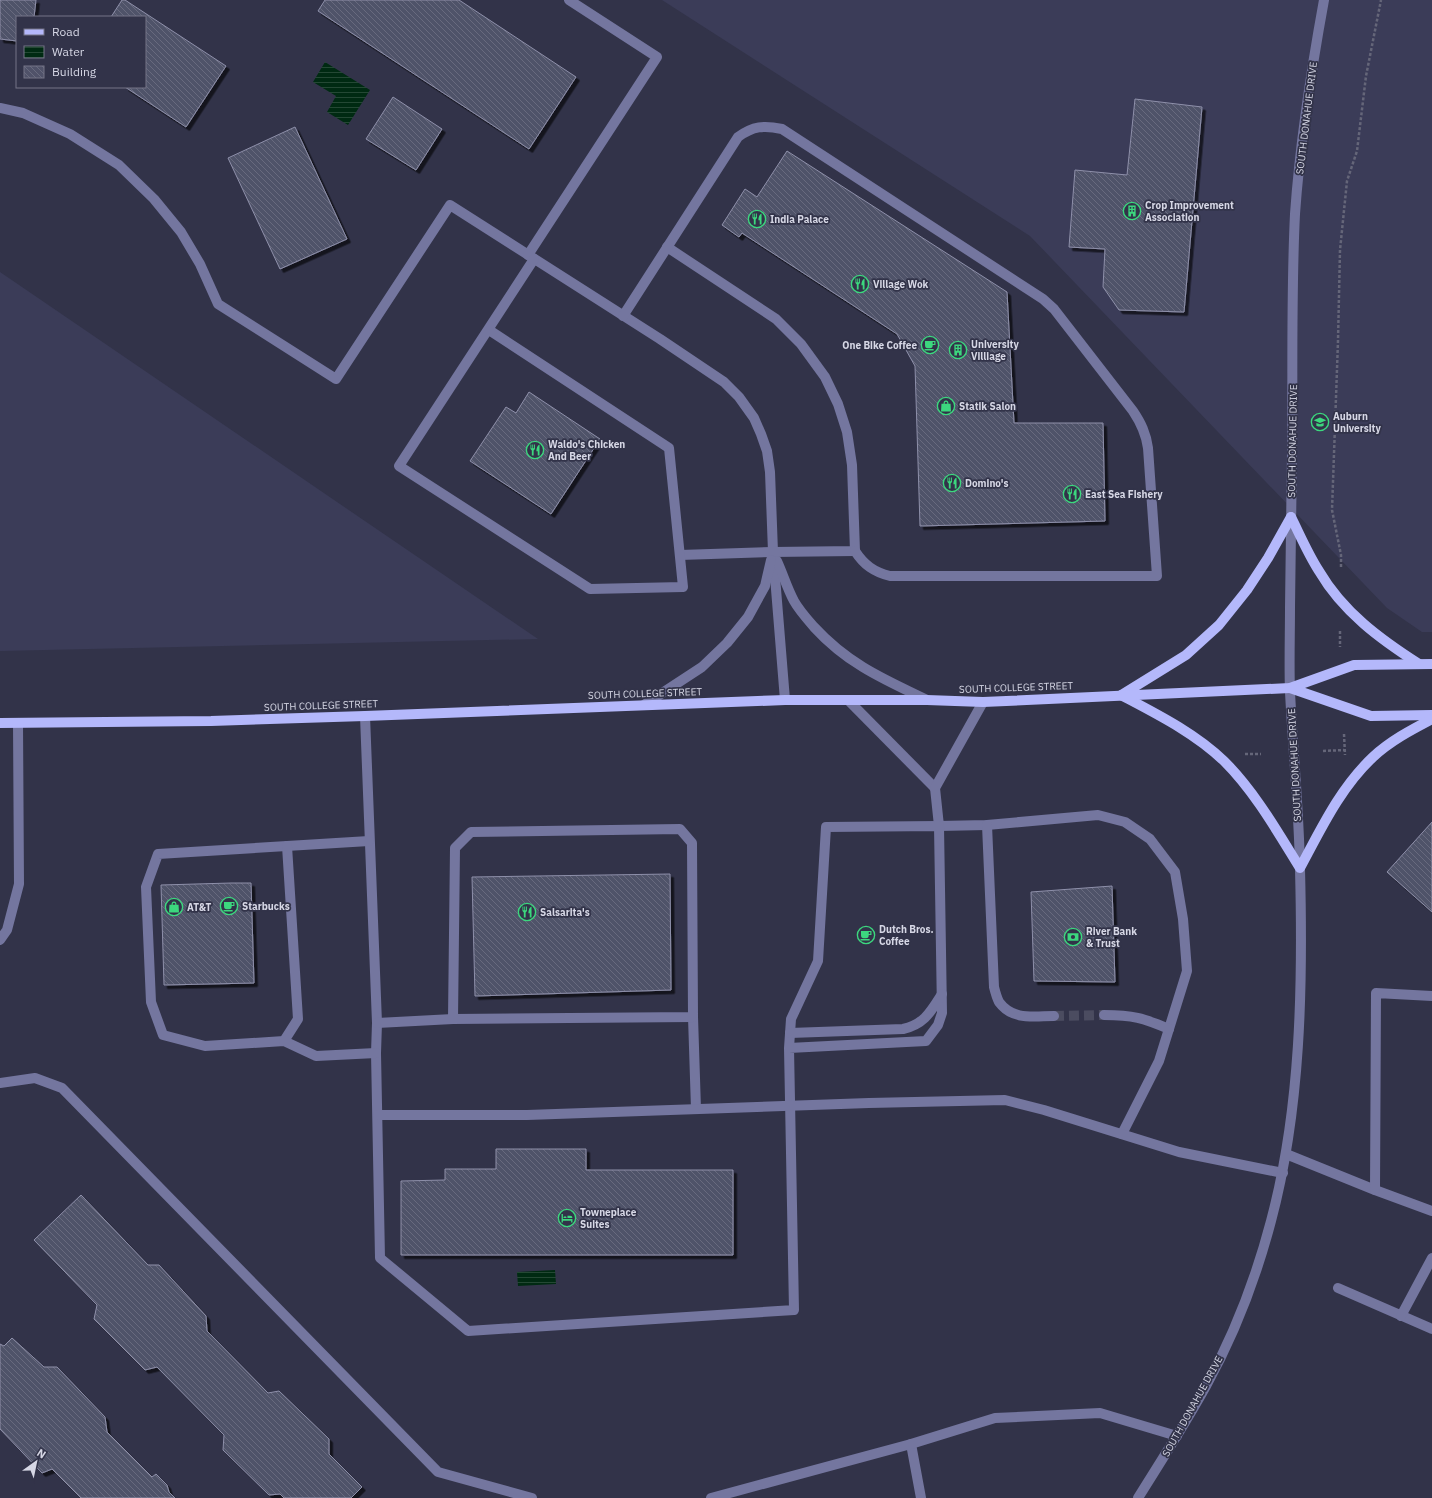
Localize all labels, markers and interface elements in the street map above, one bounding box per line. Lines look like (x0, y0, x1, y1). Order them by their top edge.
legend (16, 16, 146, 88)
text: Road (52, 24, 80, 39)
text: Water (52, 44, 85, 59)
street label: SOUTH DONAHUE DRIVE (1293, 61, 1320, 175)
text: Building (52, 64, 97, 79)
place label: Crop Improvement Association (1145, 199, 1234, 224)
building icon: Crop Improvement Association (1122, 201, 1142, 221)
restaurant icon: India Palace (747, 209, 767, 229)
place label: India Palace (770, 213, 829, 226)
restaurant icon: Village Wok (850, 274, 870, 294)
place label: Village Wok (873, 278, 929, 291)
cafe icon: One Bike Coffee (920, 335, 940, 355)
place label: University Villiage (971, 338, 1019, 363)
place label: One Bike Coffee (842, 339, 917, 352)
building icon: University Villiage (948, 340, 968, 360)
street label: SOUTH DONAHUE DRIVE (1285, 384, 1300, 498)
shop icon: Statik Salon (936, 396, 956, 416)
place label: Statik Salon (959, 400, 1016, 413)
place label: Auburn University (1333, 410, 1381, 435)
school or university icon: Auburn University (1310, 412, 1330, 432)
place label: Waldo's Chicken And Beer (548, 438, 625, 463)
restaurant icon: Waldo's Chicken And Beer (525, 440, 545, 460)
restaurant icon: Domino's (942, 473, 962, 493)
place label: Domino's (965, 477, 1009, 490)
restaurant icon: East Sea Fishery (1062, 484, 1082, 504)
place label: East Sea Fishery (1085, 488, 1163, 501)
street label: SOUTH COLLEGE STREET (959, 679, 1074, 696)
street label: SOUTH COLLEGE STREET (588, 685, 703, 702)
street label: SOUTH COLLEGE STREET (264, 697, 379, 714)
street label: SOUTH DONAHUE DRIVE (1285, 708, 1304, 822)
cafe icon: Starbucks (219, 896, 239, 916)
shop icon: AT&T (164, 897, 184, 917)
place label: Starbucks (242, 900, 290, 913)
place label: AT&T (187, 901, 212, 914)
restaurant icon: Salsarita's (517, 902, 537, 922)
place label: Salsarita's (540, 906, 590, 919)
place label: Dutch Bros. Coffee (879, 923, 934, 948)
cafe icon: Dutch Bros. Coffee (856, 925, 876, 945)
place label: River Bank & Trust (1086, 925, 1137, 950)
bank icon: River Bank & Trust (1063, 927, 1083, 947)
place label: Towneplace Suites (580, 1206, 637, 1231)
hotel icon: Towneplace Suites (557, 1208, 577, 1228)
street label: SOUTH DONAHUE DRIVE (1159, 1353, 1226, 1459)
north arrow (16, 1442, 56, 1482)
text: N (34, 1446, 49, 1462)

